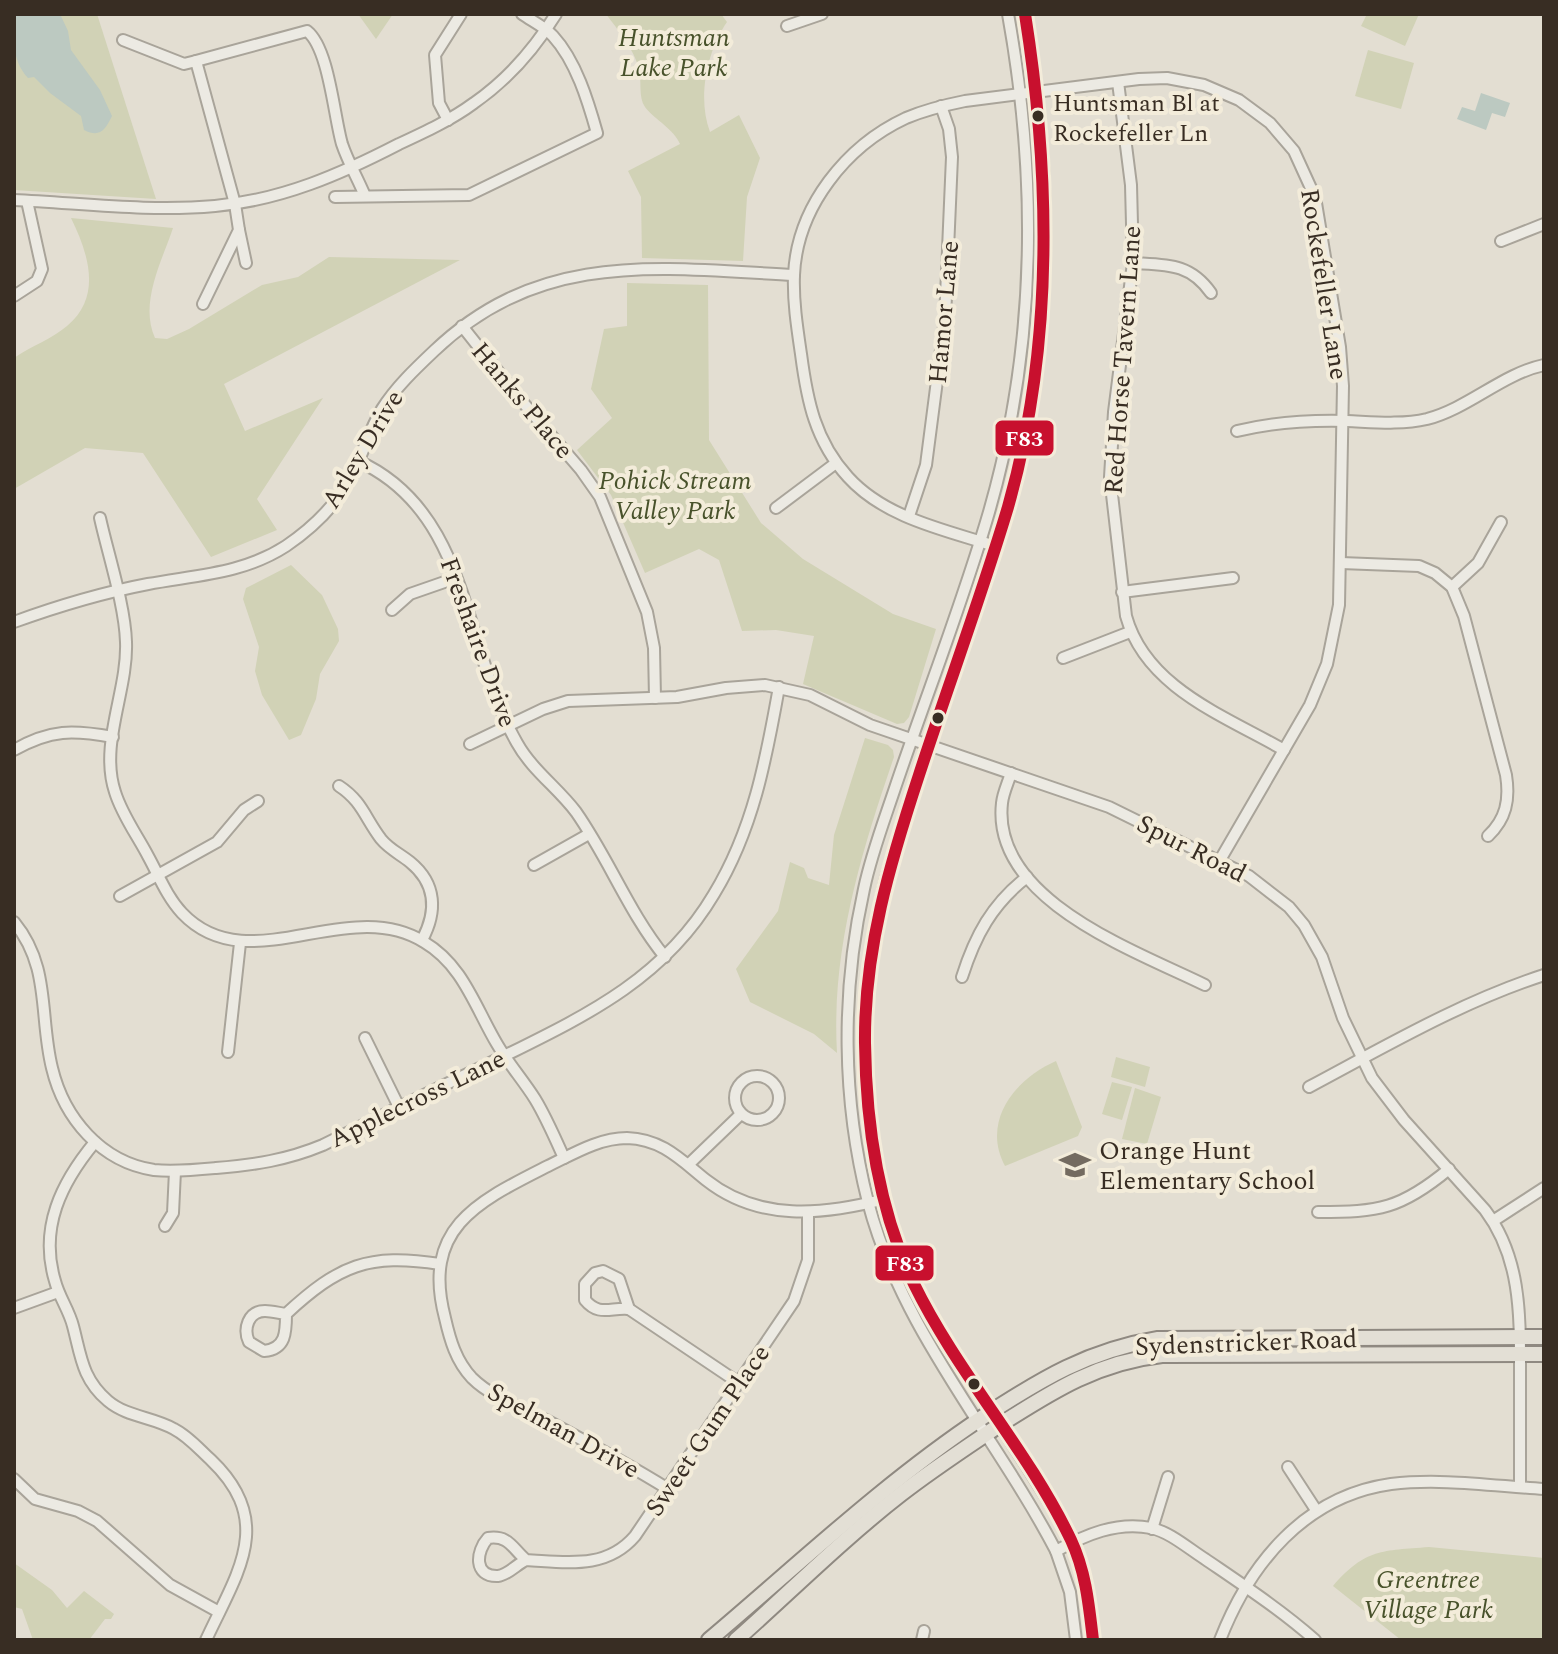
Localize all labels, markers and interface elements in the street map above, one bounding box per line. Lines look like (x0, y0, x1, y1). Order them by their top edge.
park label: Huntsman Lake Park (618, 18, 730, 88)
place label: Huntsman Bl at Rockefeller Ln (1053, 86, 1220, 152)
marker: Huntsman Bl at Rockefeller Ln (1030, 108, 1046, 124)
street label: Rockefeller Lane (1289, 186, 1359, 383)
street label: Red Horse Tavern Lane (1094, 224, 1152, 496)
street label: Hamor Lane (918, 239, 970, 385)
street label: Hanks Place (461, 333, 583, 468)
street label: Arley Drive (312, 382, 414, 517)
line badge: F83 (994, 419, 1055, 457)
text: F83 (1005, 423, 1043, 456)
park label: Pohick Stream Valley Park (598, 461, 752, 531)
street label: Freshaire Drive (429, 552, 527, 733)
unlabelled marker (930, 710, 946, 726)
street label: Spur Road (1130, 804, 1253, 894)
street label: Applecross Lane (323, 1039, 512, 1159)
place label: Orange Hunt Elementary School (1099, 1131, 1315, 1201)
school or university icon: Orange Hunt Elementary School (1058, 1148, 1092, 1182)
line badge: F83 (874, 1244, 935, 1282)
text: F83 (886, 1248, 924, 1281)
street label: Sydenstricker Road (1134, 1319, 1358, 1367)
street label: Sweet Gum Place (635, 1336, 780, 1525)
street label: Spelman Drive (480, 1372, 647, 1489)
unlabelled marker (966, 1376, 982, 1392)
park label: Greentree Village Park (1363, 1560, 1493, 1630)

